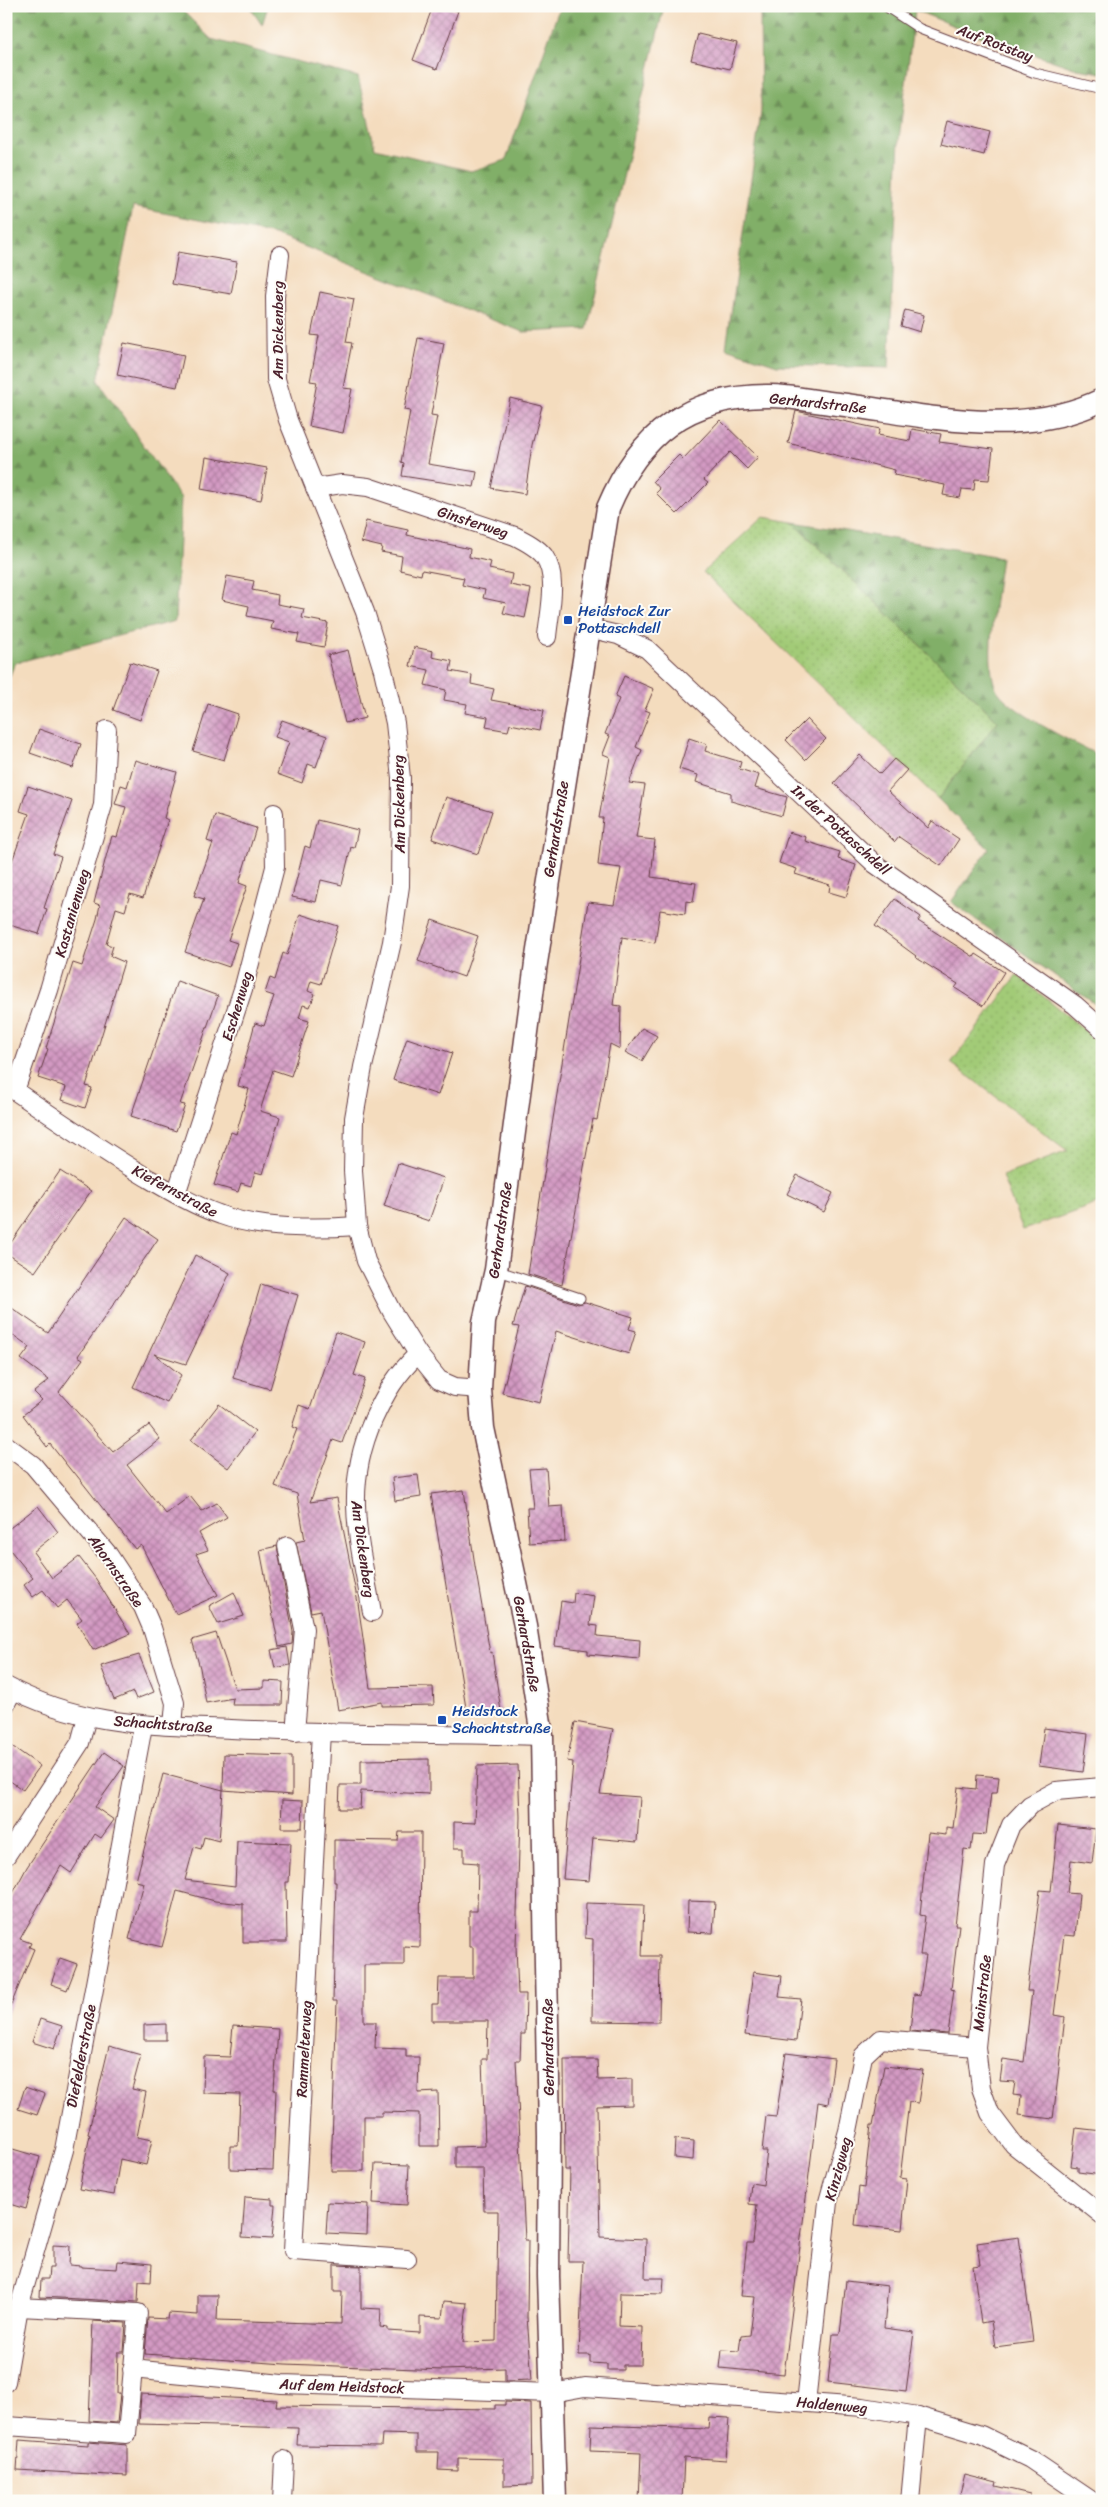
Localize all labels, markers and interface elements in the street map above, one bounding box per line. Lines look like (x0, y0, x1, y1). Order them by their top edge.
street label: Auf Rotstay (952, 16, 1037, 69)
street label: Am Dickenberg (265, 280, 291, 380)
street label: Gerhardstraße (768, 385, 868, 421)
street label: Ginsterweg (434, 498, 512, 546)
place label: Heidstock Zur Pottaschdell (578, 598, 671, 641)
marker: Heidstock Zur Pottaschdell (562, 614, 574, 626)
street label: Am Dickenberg (385, 754, 413, 855)
street label: In der Pottaschdell (784, 777, 897, 883)
street label: Gerhardstraße (536, 779, 576, 879)
street label: Kastanienweg (47, 865, 97, 961)
street label: Eschenweg (214, 968, 260, 1044)
street label: Kiefernstraße (127, 1157, 223, 1225)
street label: Gerhardstraße (480, 1180, 520, 1280)
street label: Am Dickenberg (343, 1497, 383, 1600)
street label: Ahornstraße (81, 1528, 151, 1613)
street label: Gerhardstraße (506, 1594, 548, 1694)
place label: Heidstock Schachtstraße (452, 1698, 551, 1741)
street label: Schachtstraße (113, 1708, 213, 1740)
marker: Heidstock Schachtstraße (436, 1714, 448, 1726)
street label: Mainstraße (965, 1953, 999, 2032)
street label: Gerhardstraße (534, 1998, 562, 2096)
street label: Rammelterweg (288, 1999, 320, 2098)
street label: Diefelderstraße (58, 2002, 104, 2110)
street label: Kinzigweg (817, 2134, 859, 2204)
street label: Auf dem Heidstock (278, 2371, 405, 2401)
street label: Haldenweg (795, 2389, 869, 2421)

